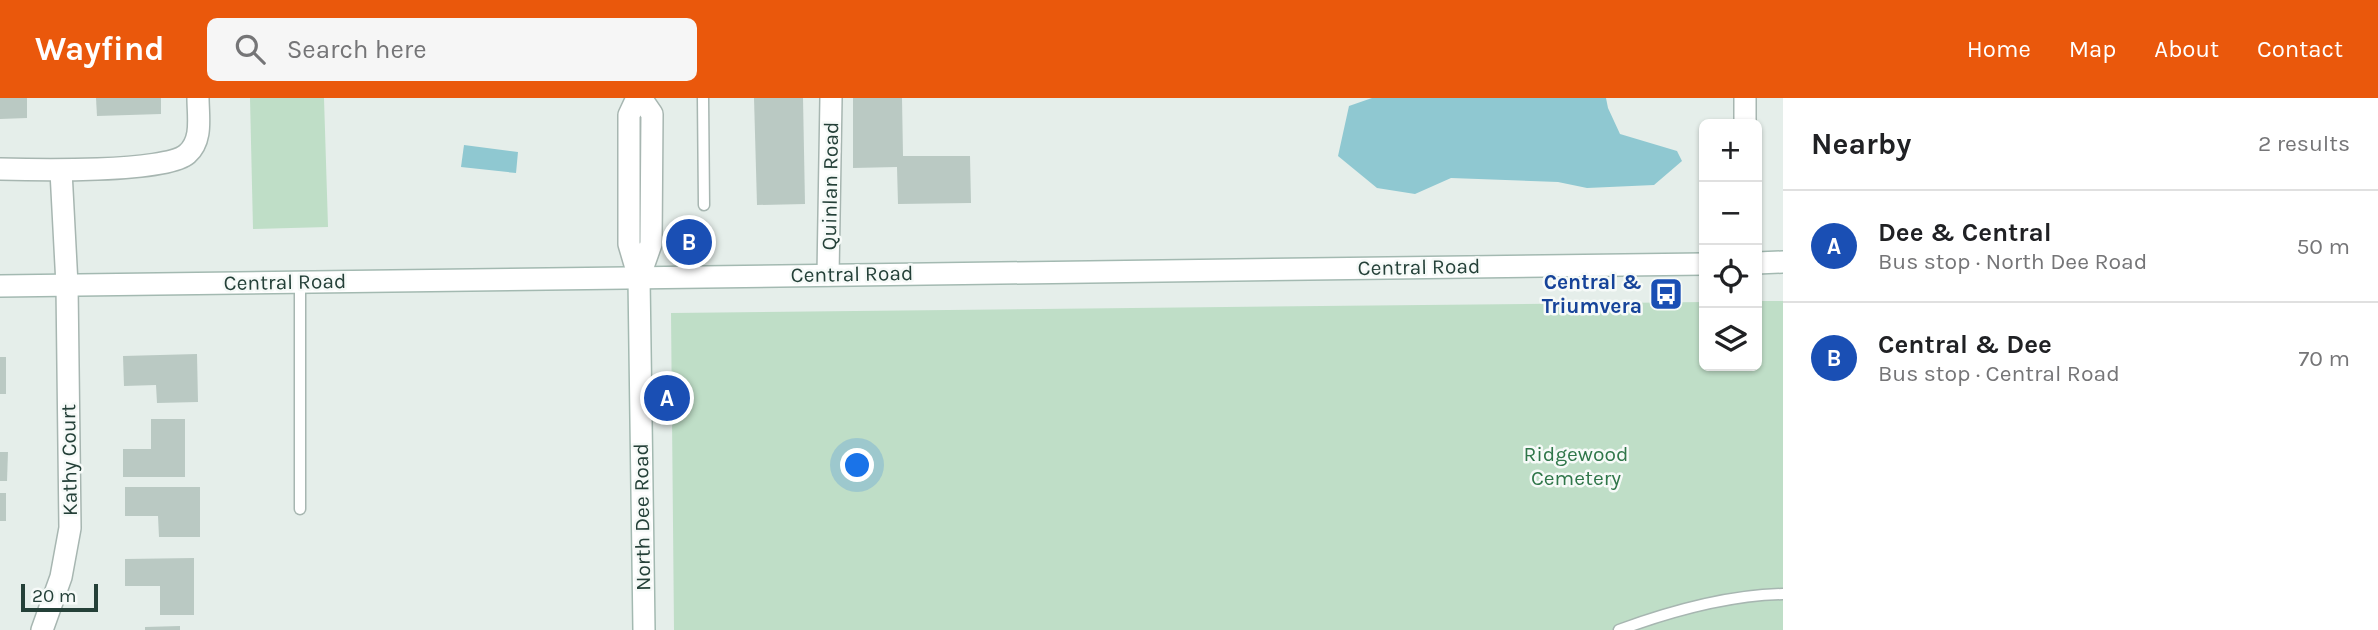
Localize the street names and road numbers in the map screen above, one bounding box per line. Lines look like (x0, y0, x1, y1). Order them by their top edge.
street label: Quinlan Road (817, 121, 843, 251)
street label: Central Road (1358, 254, 1480, 280)
street label: Central Road (791, 261, 913, 287)
street label: Central Road (224, 269, 346, 295)
street label: Kathy Court (56, 404, 82, 516)
street label: North Dee Road (629, 443, 655, 591)

